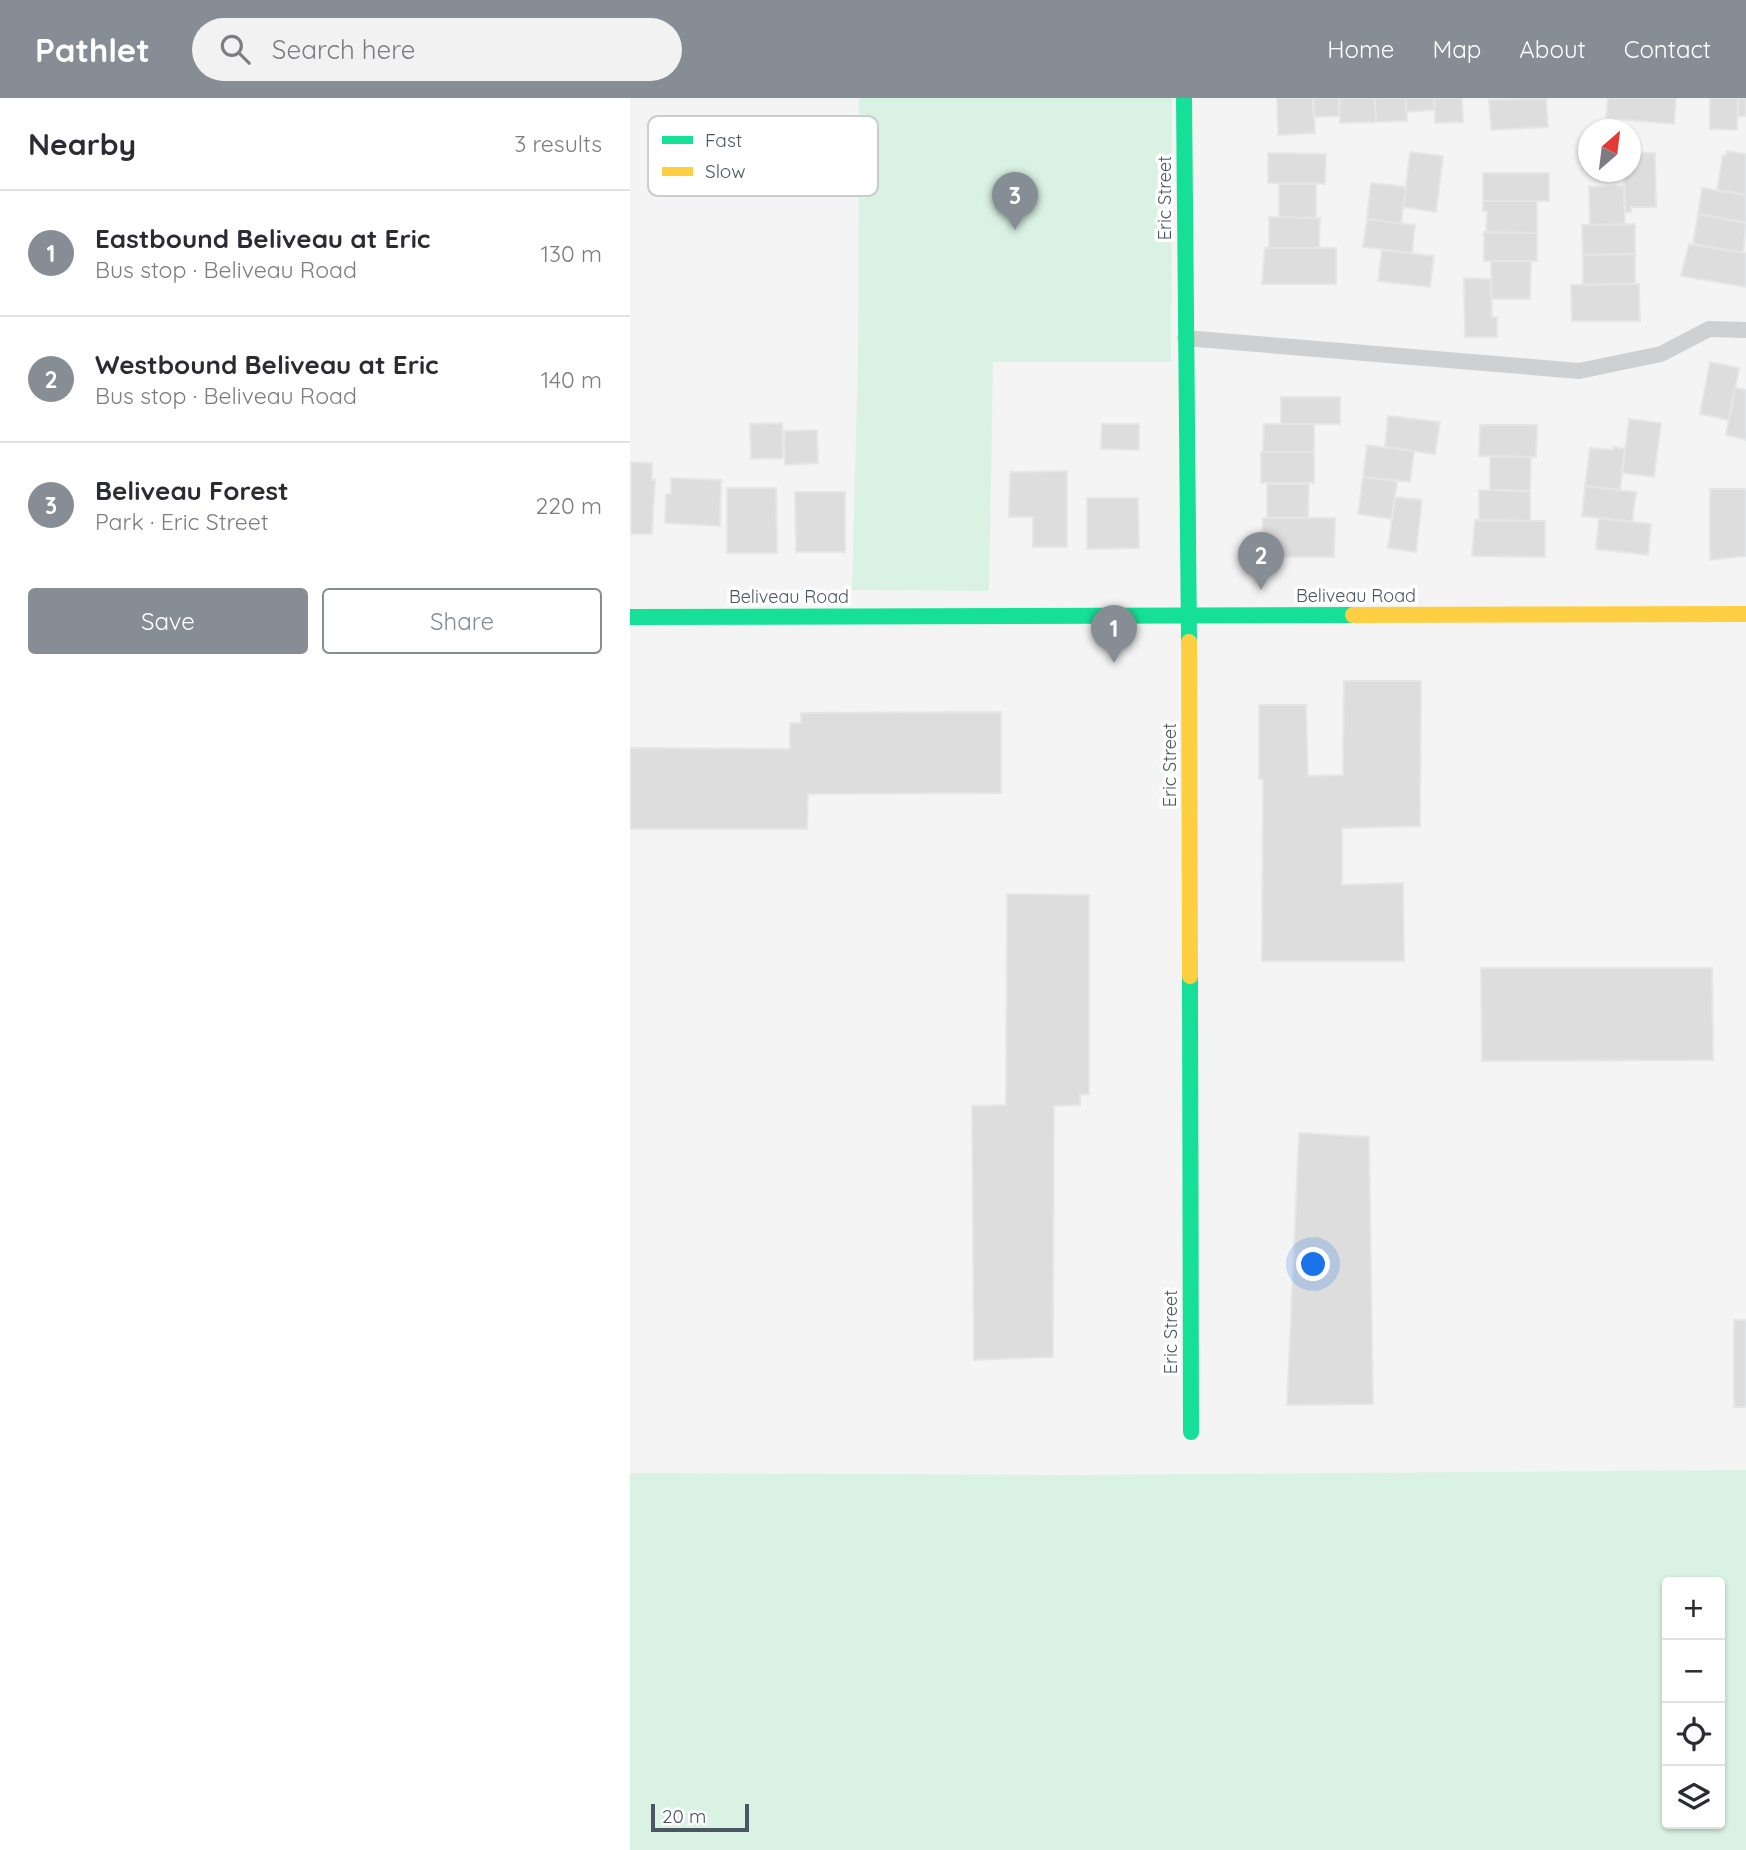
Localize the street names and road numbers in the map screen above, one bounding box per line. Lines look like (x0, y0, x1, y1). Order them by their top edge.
street label: Eric Street (1153, 156, 1176, 240)
street label: Beliveau Road (1296, 584, 1416, 607)
street label: Beliveau Road (729, 585, 849, 608)
street label: Eric Street (1158, 723, 1181, 807)
street label: Eric Street (1159, 1290, 1182, 1374)

